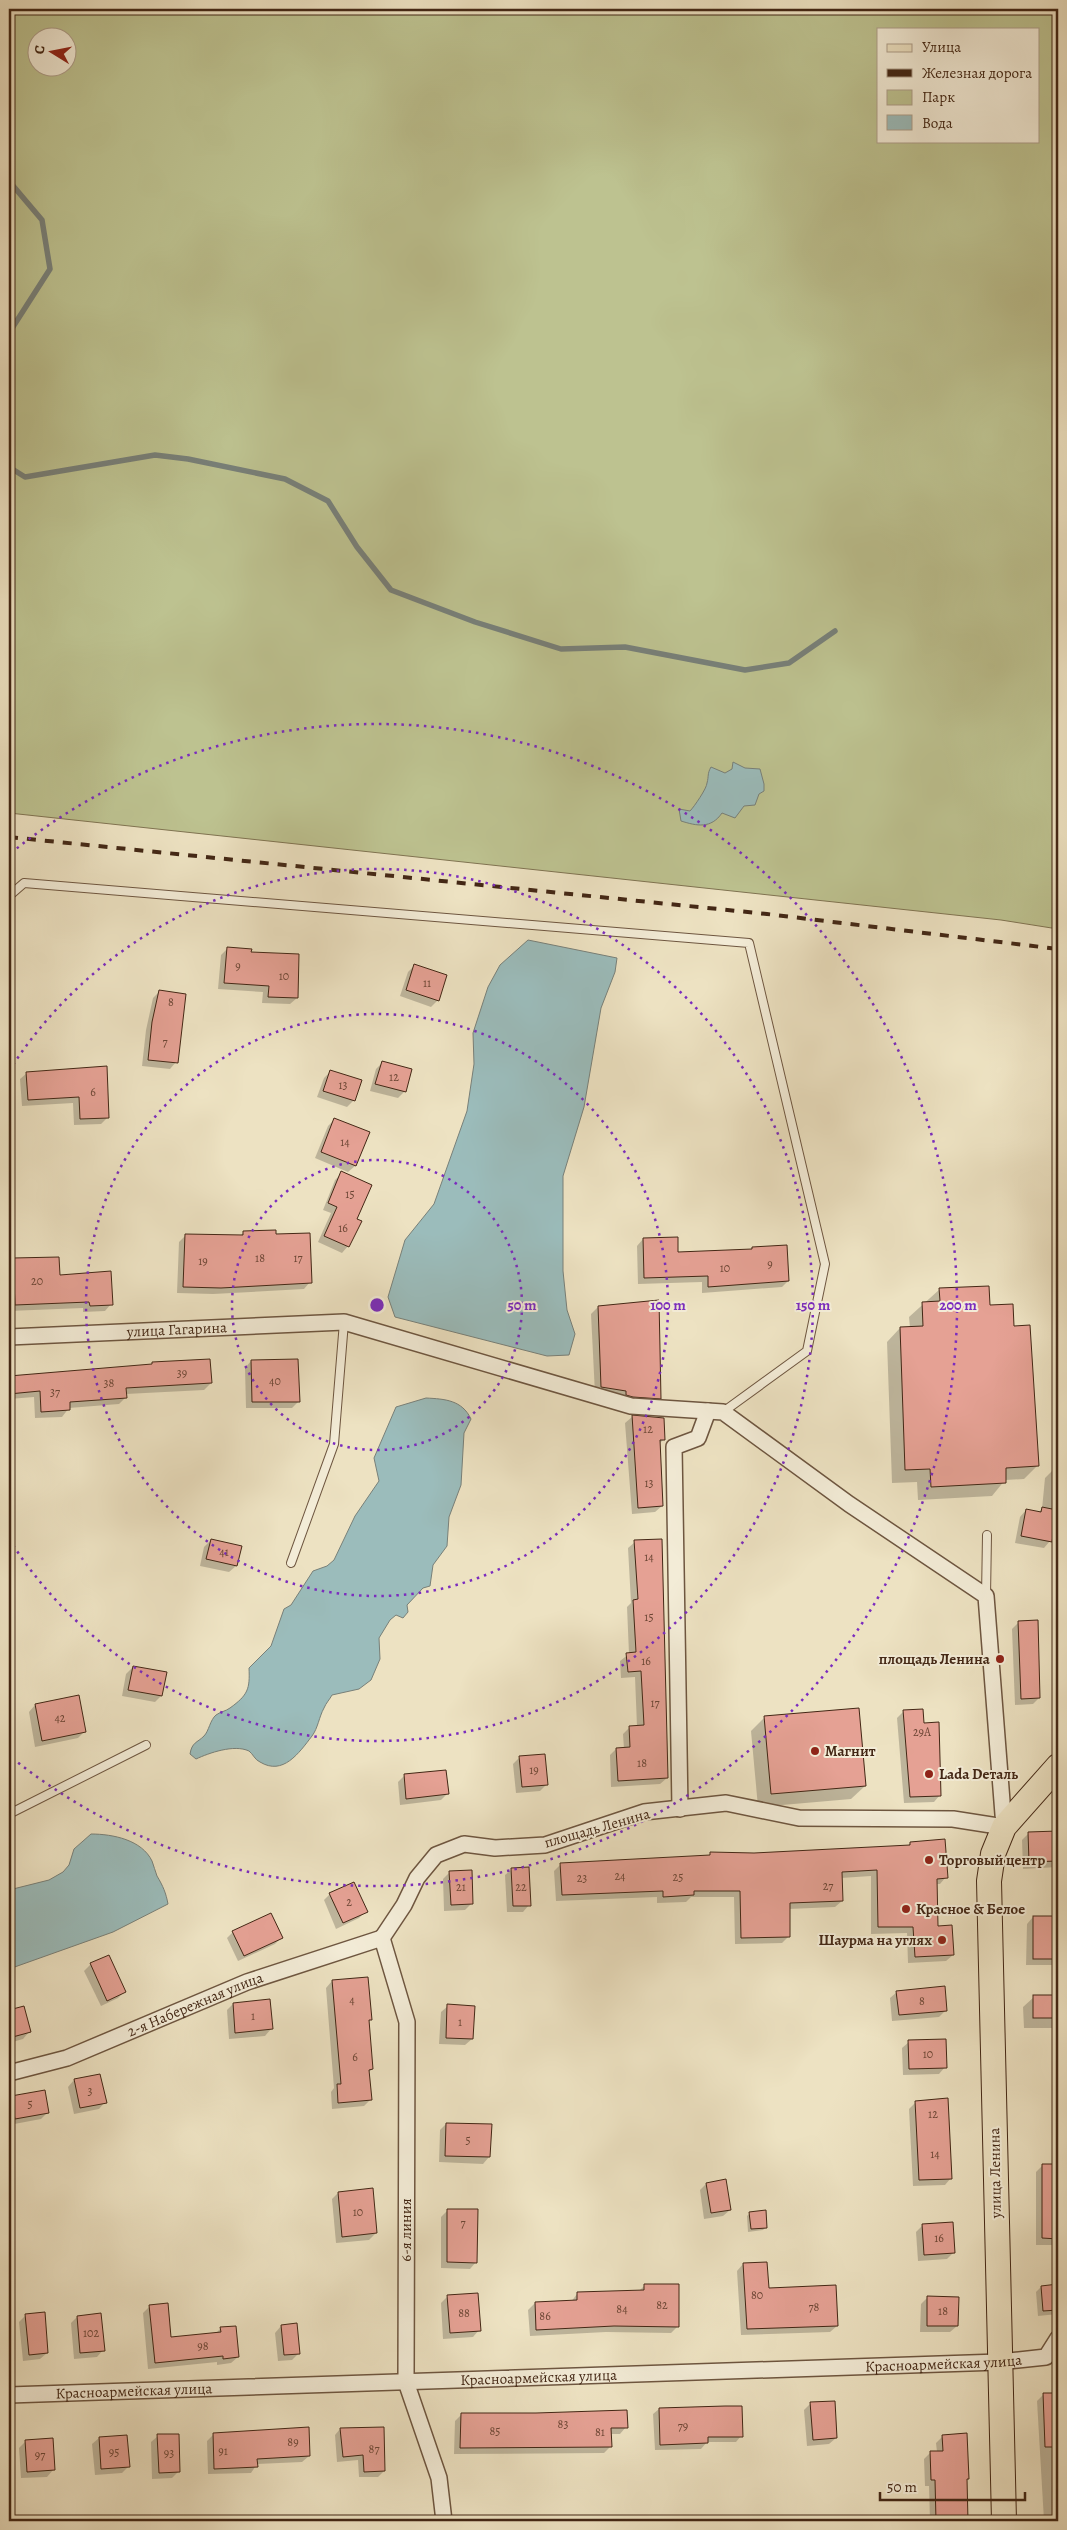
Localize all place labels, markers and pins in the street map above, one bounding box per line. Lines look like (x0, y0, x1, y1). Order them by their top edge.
centre of rings (368, 1296, 386, 1314)
place label: площадь Ленина (879, 1649, 991, 1669)
marker: площадь Ленина (994, 1653, 1006, 1665)
place label: Магнит (825, 1741, 876, 1761)
marker: Магнит (809, 1745, 821, 1757)
place label: Lada Dеталь (939, 1764, 1018, 1784)
marker: Lada Dеталь (923, 1768, 935, 1780)
place label: Торговый центр (939, 1850, 1045, 1870)
marker: Торговый центр (923, 1854, 935, 1866)
place label: Красное & Белое (916, 1899, 1025, 1919)
marker: Красное & Белое (900, 1903, 912, 1915)
place label: Шаурма на углях (819, 1930, 932, 1950)
marker: Шаурма на углях (936, 1934, 948, 1946)

